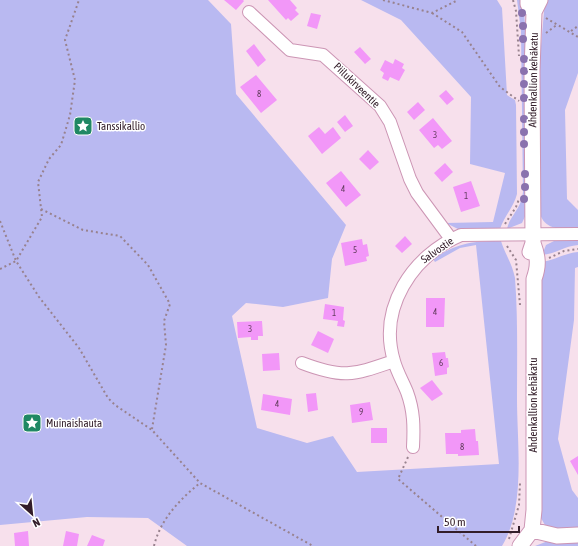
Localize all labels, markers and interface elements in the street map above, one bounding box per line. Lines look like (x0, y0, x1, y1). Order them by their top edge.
street label: Ahdenkallion kehäkatu (526, 32, 540, 128)
street label: Piilukirveentie (332, 60, 382, 110)
house number: 8 (257, 89, 261, 99)
place icon: Tanssikallio (72, 115, 94, 137)
place label: Tanssikallio (97, 120, 145, 132)
house number: 3 (433, 130, 437, 140)
house number: 4 (341, 184, 345, 194)
house number: 1 (464, 191, 468, 201)
street label: Salvostie (419, 235, 455, 265)
house number: 5 (353, 245, 357, 255)
house number: 4 (433, 307, 437, 317)
house number: 1 (332, 308, 336, 318)
house number: 3 (248, 324, 252, 334)
street label: Ahdenkallion kehäkatu (527, 357, 539, 453)
house number: 6 (439, 358, 443, 368)
house number: 4 (275, 399, 279, 409)
house number: 9 (359, 407, 363, 417)
place icon: Muinaishauta (21, 412, 43, 434)
place label: Muinaishauta (46, 417, 102, 429)
house number: 8 (460, 442, 464, 452)
north arrow (12, 494, 52, 534)
scale bar (438, 508, 519, 534)
text: 50 m (444, 515, 466, 529)
text: N (31, 516, 42, 530)

